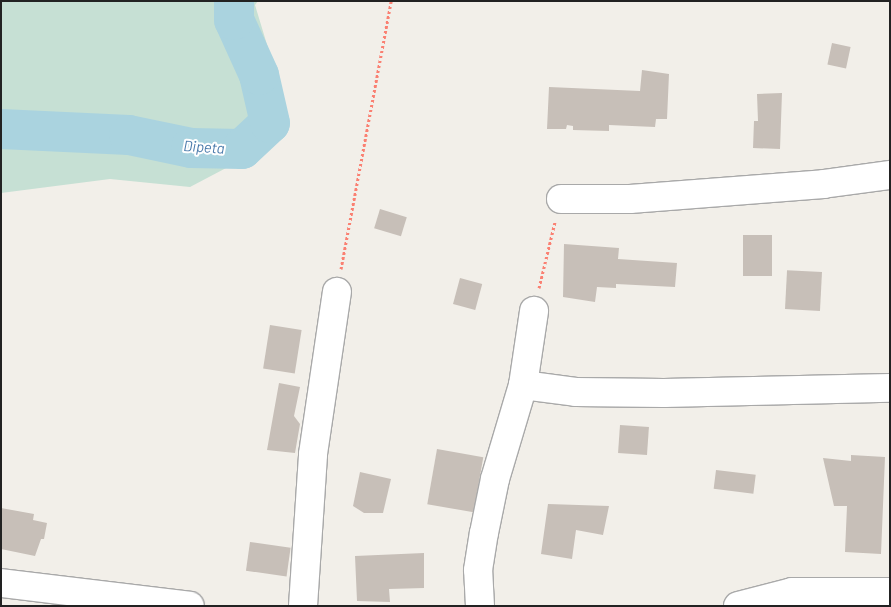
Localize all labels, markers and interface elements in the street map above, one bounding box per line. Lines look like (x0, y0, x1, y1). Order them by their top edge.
water label: Dipeta (183, 137, 225, 157)

